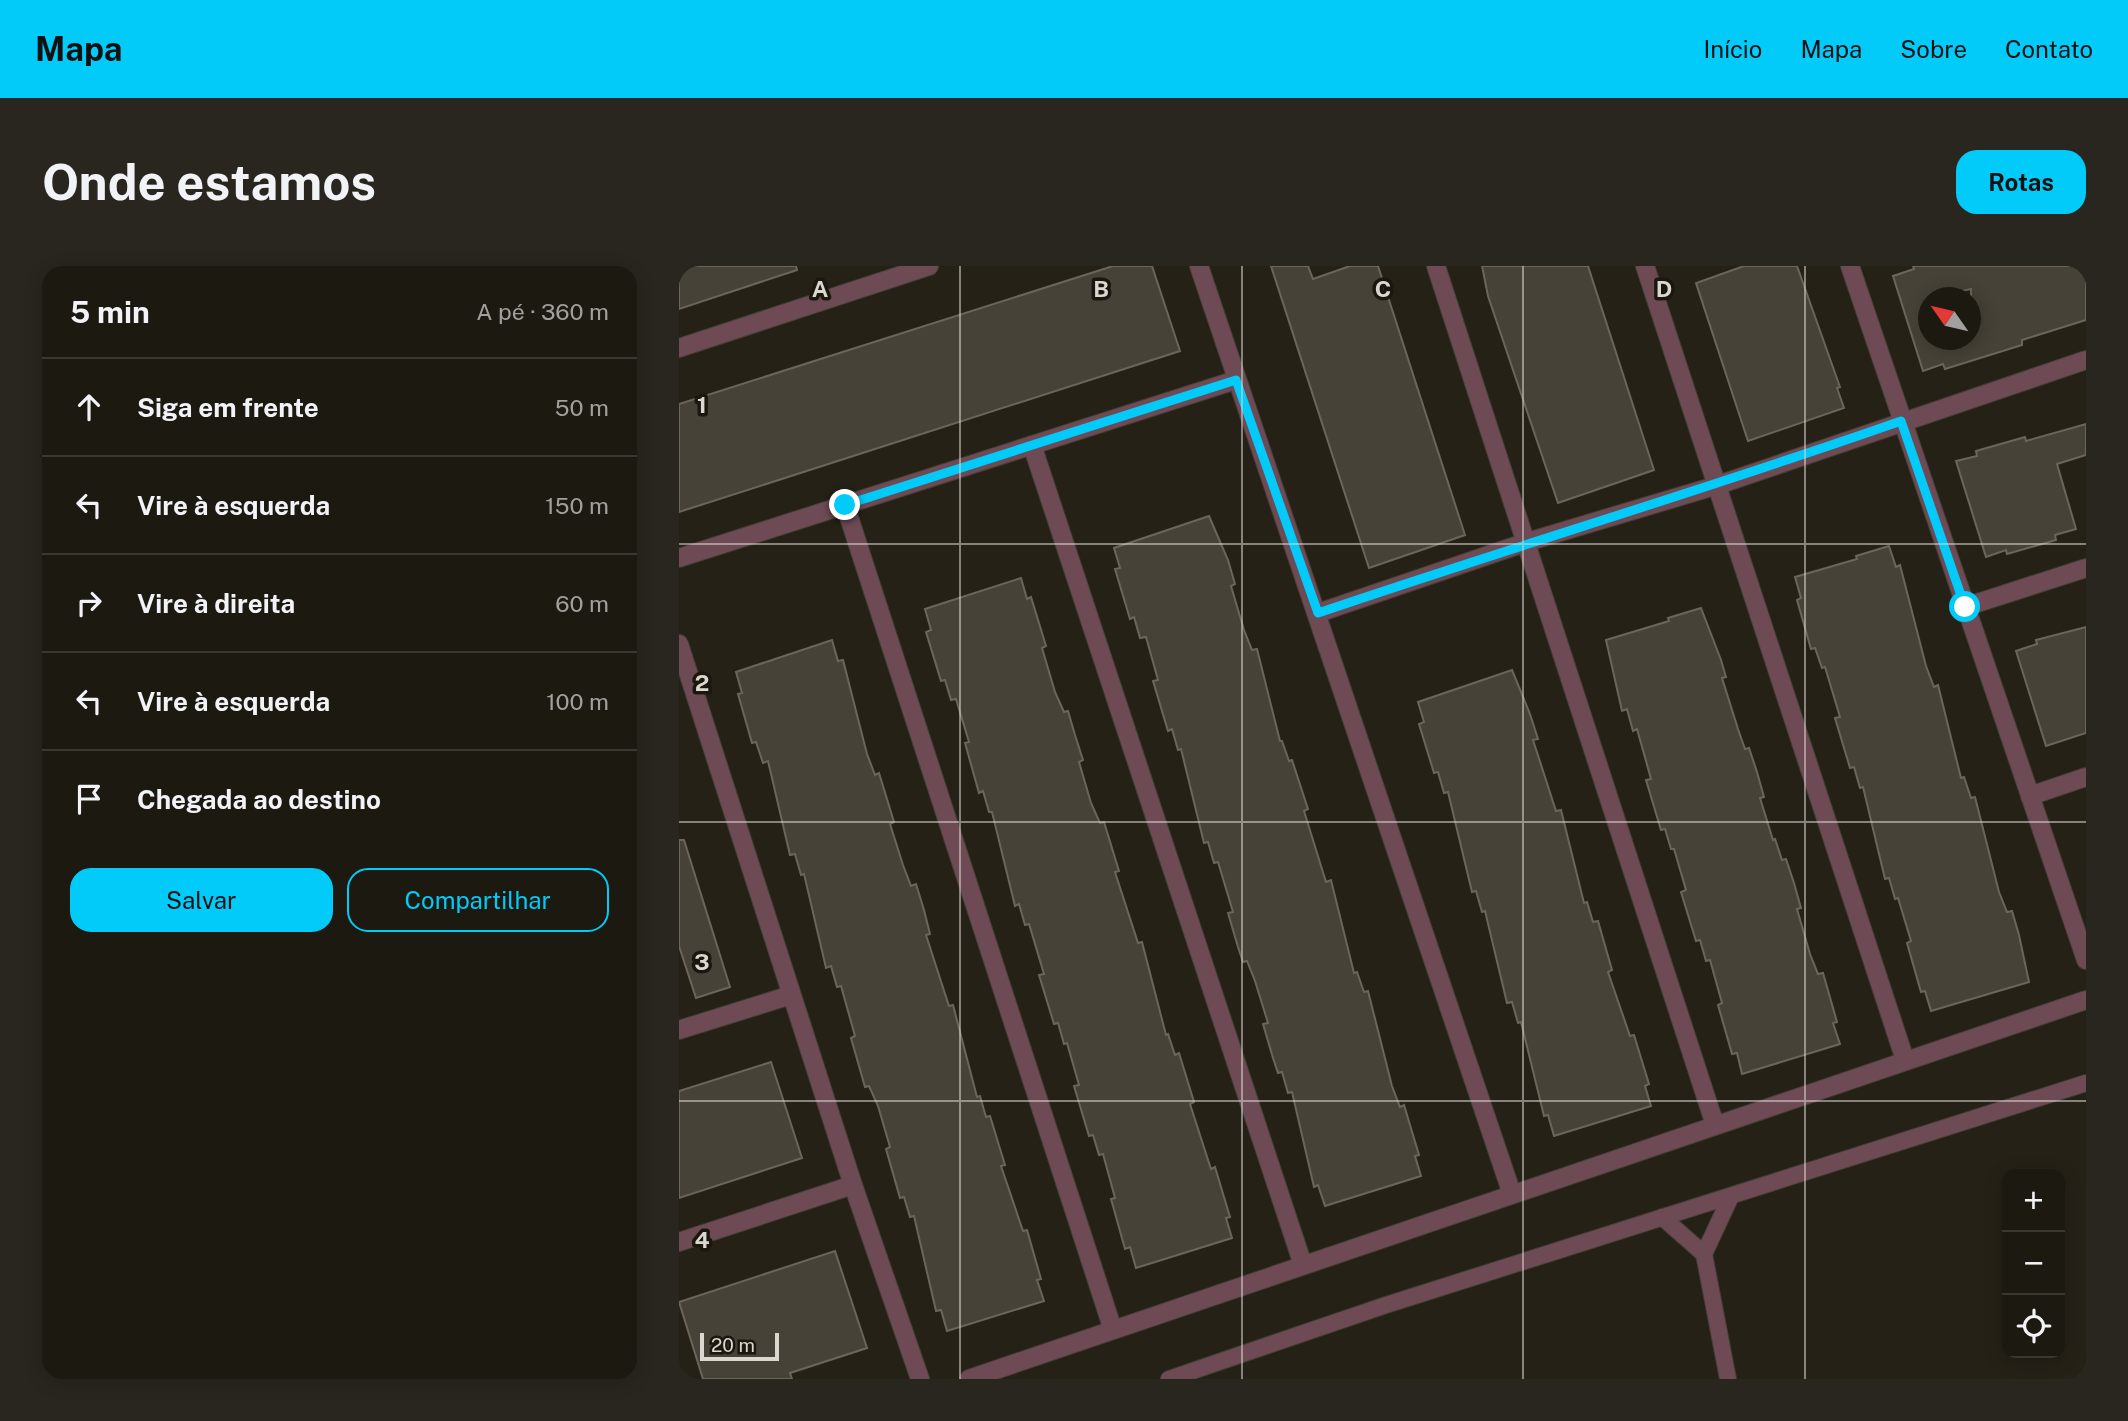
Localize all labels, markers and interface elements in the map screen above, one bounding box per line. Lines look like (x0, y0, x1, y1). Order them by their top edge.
text: Mapa (35, 30, 123, 68)
text: Início (1704, 35, 1762, 63)
text: Mapa (1800, 35, 1862, 63)
text: Sobre (1900, 35, 1967, 63)
text: Contato (2005, 35, 2093, 63)
button: Rotas (1956, 150, 2086, 214)
text: Onde estamos (42, 153, 376, 211)
text: A (812, 275, 829, 302)
text: B (1093, 275, 1109, 302)
text: C (1375, 275, 1391, 302)
text: D (1656, 275, 1672, 302)
north arrow (1918, 287, 1981, 350)
text: 5 min (70, 294, 150, 330)
text: A pé · 360 m (476, 298, 609, 325)
icon: ahead (70, 388, 108, 426)
text: 1 (697, 391, 707, 418)
text: Siga em frente (137, 392, 319, 423)
text: 50 m (555, 394, 609, 421)
icon: left (70, 486, 108, 524)
route end (829, 489, 860, 520)
text: Vire à esquerda (137, 490, 330, 521)
text: 150 m (545, 492, 609, 519)
icon: right (70, 584, 108, 622)
text: Vire à direita (137, 588, 295, 619)
text: 60 m (555, 590, 609, 617)
route start (1949, 591, 1980, 622)
text: 2 (695, 669, 709, 696)
icon: left (70, 682, 108, 720)
text: Vire à esquerda (137, 686, 330, 717)
text: 100 m (546, 688, 609, 715)
icon: arrive (70, 780, 108, 818)
text: Chegada ao destino (137, 784, 381, 815)
button: Salvar (70, 868, 333, 932)
button: Compartilhar (347, 868, 609, 932)
text: 3 (694, 948, 710, 975)
map controls (2002, 1169, 2065, 1358)
button: + (2002, 1169, 2065, 1232)
text: 4 (694, 1226, 710, 1253)
button: − (2002, 1232, 2065, 1295)
button: locate (2002, 1295, 2065, 1358)
scale bar (700, 1330, 779, 1362)
text: 20 m (711, 1334, 755, 1356)

